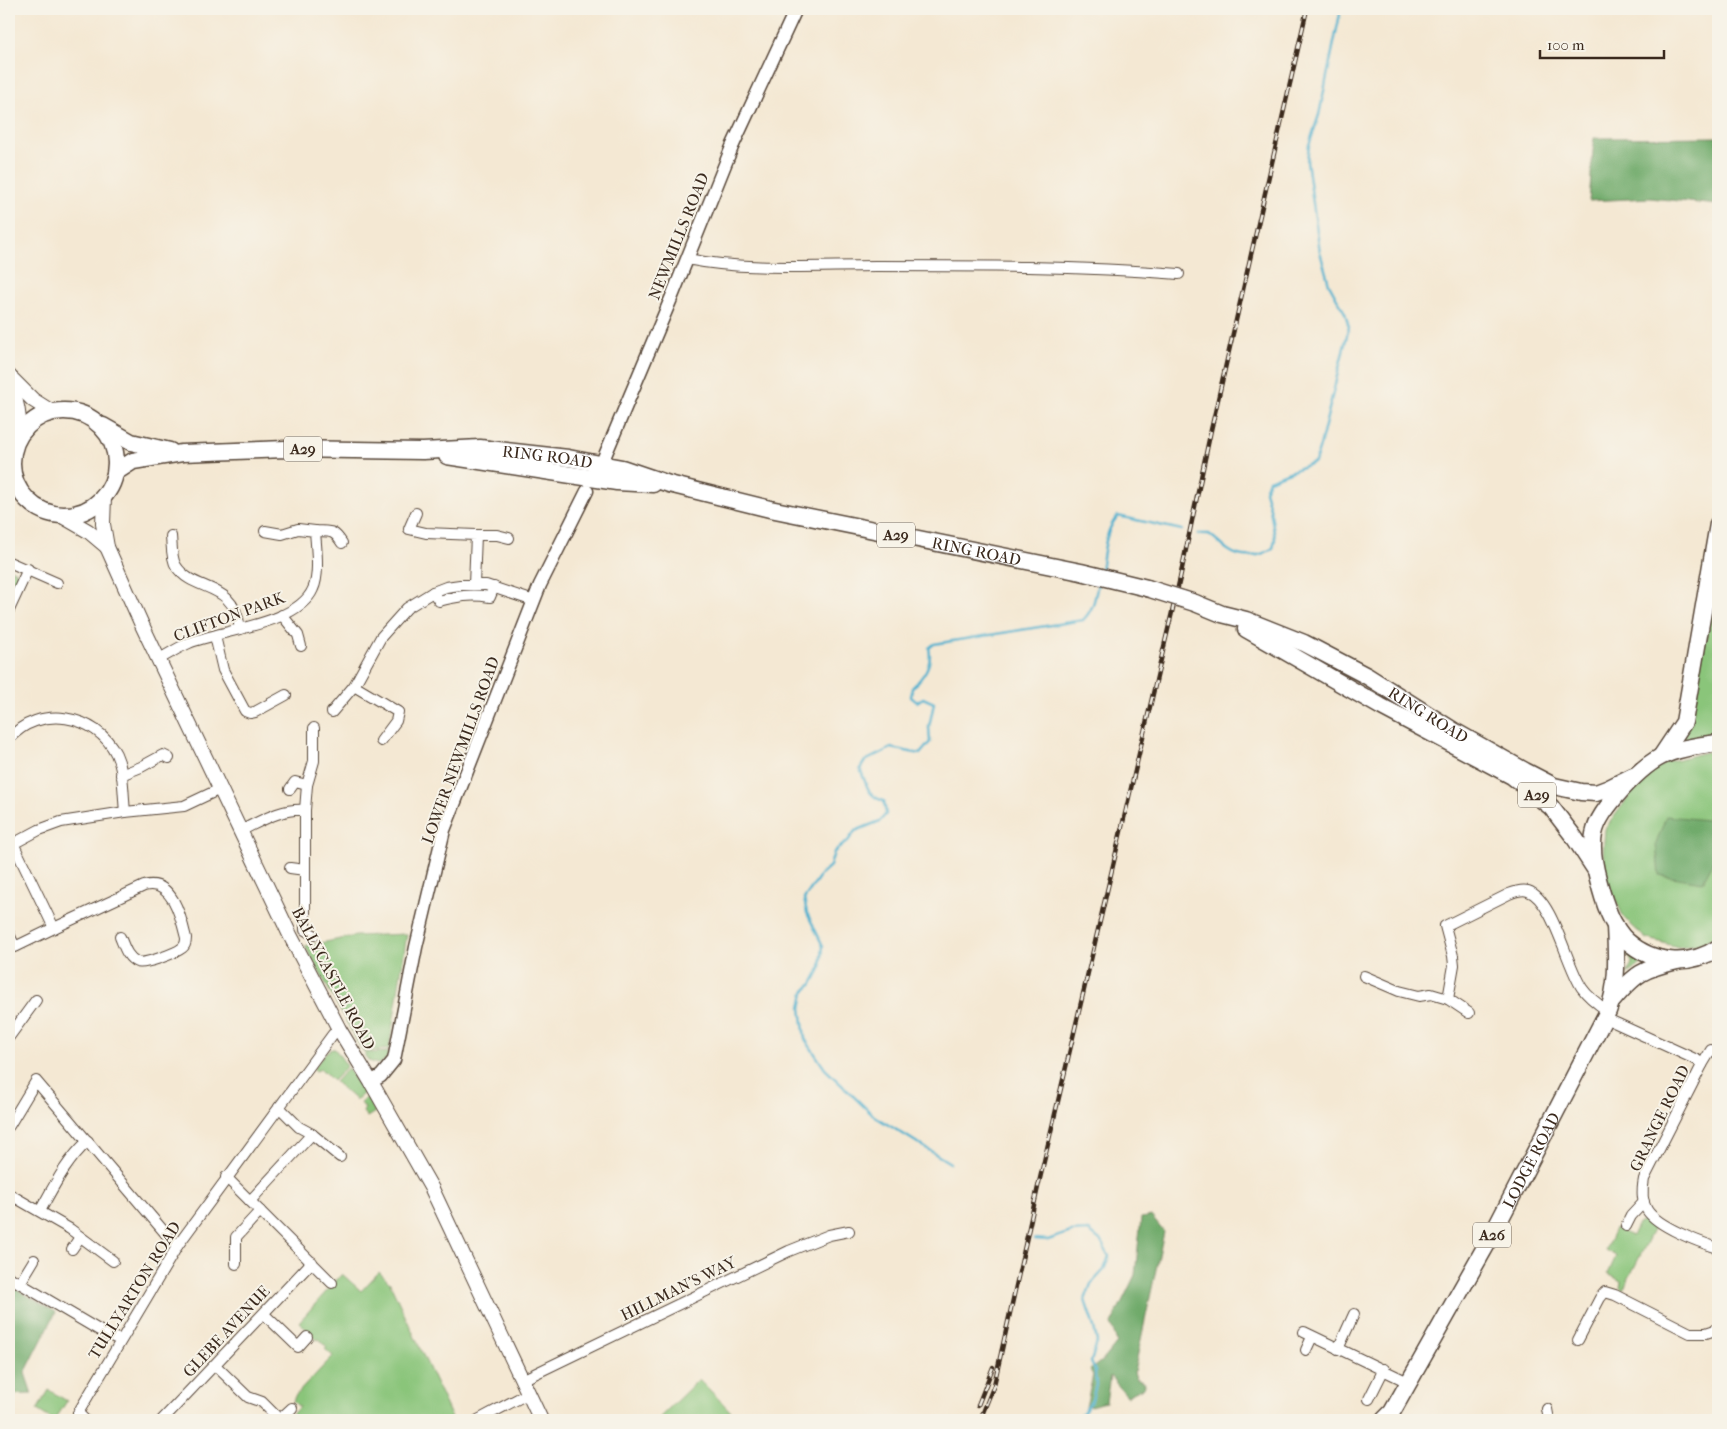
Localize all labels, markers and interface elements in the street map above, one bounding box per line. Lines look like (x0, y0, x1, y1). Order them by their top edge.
scale bar (1540, 28, 1663, 60)
text: 100 m (1547, 36, 1585, 54)
street label: NEWMILLS ROAD (644, 170, 713, 303)
road number: A29 (284, 436, 322, 462)
street label: RING ROAD (501, 442, 594, 472)
road number: A29 (877, 522, 915, 548)
street label: RING ROAD (930, 533, 1023, 570)
street label: CLIFTON PARK (171, 587, 289, 645)
street label: LOWER NEWMILLS ROAD (418, 654, 503, 846)
street label: RING ROAD (1385, 683, 1472, 747)
road number: A29 (1518, 782, 1556, 808)
street label: BALLYCASTLE ROAD (288, 904, 379, 1053)
street label: GRANGE ROAD (1626, 1062, 1693, 1174)
street label: LODGE ROAD (1499, 1109, 1564, 1211)
street label: TULLYARTON ROAD (84, 1218, 185, 1363)
road number: A26 (1473, 1222, 1511, 1248)
street label: HILLMAN'S WAY (617, 1252, 740, 1325)
street label: GLEBE AVENUE (179, 1281, 274, 1381)

